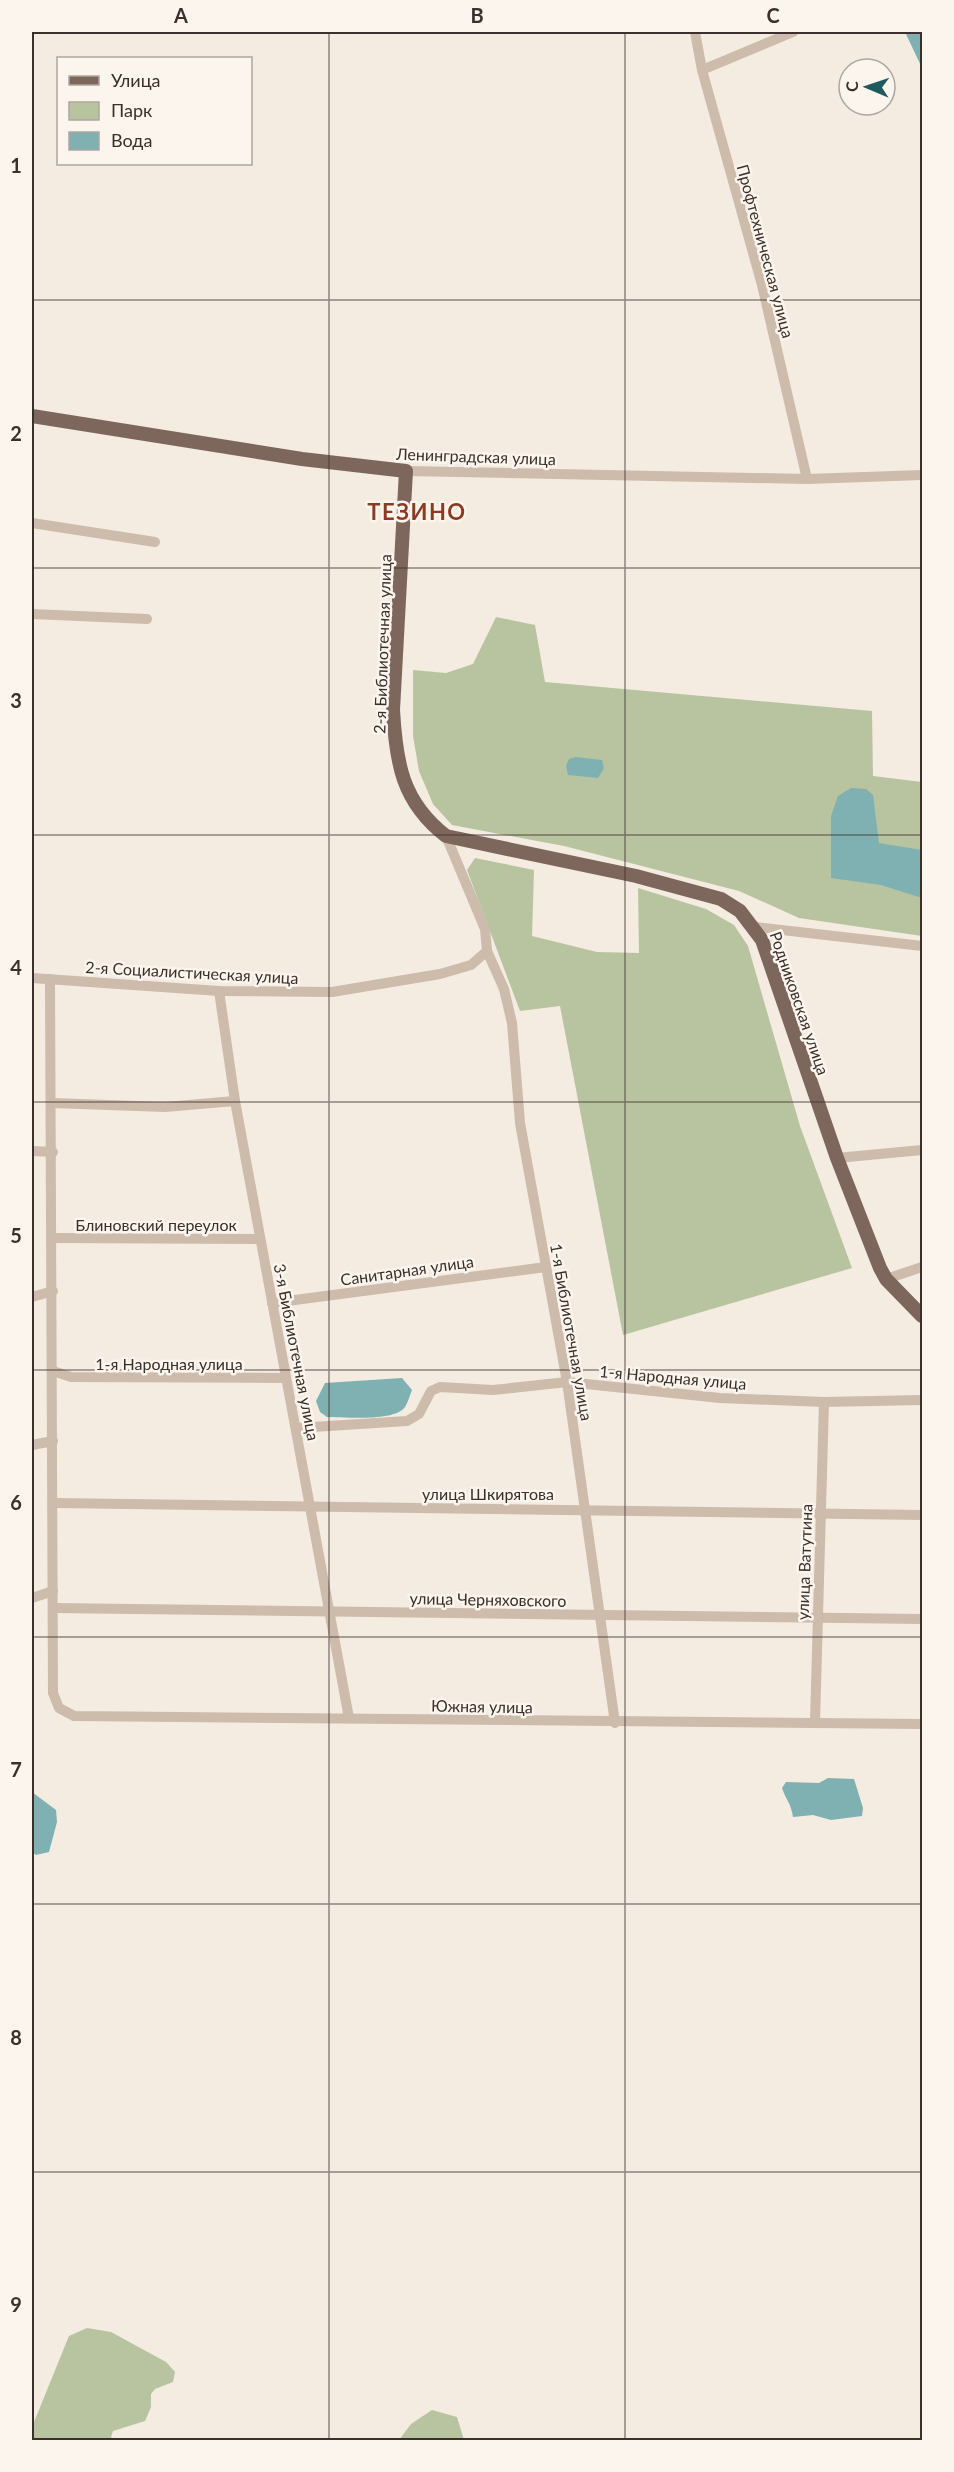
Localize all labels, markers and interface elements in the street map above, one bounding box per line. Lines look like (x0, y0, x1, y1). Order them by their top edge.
text: A (173, 3, 188, 27)
text: B (470, 3, 484, 27)
text: C (766, 3, 780, 27)
legend (57, 57, 252, 165)
north arrow (837, 57, 897, 117)
text: Улица (111, 69, 161, 91)
text: С (842, 80, 861, 92)
text: Парк (111, 99, 153, 121)
text: Вода (111, 129, 152, 151)
text: 1 (10, 153, 22, 177)
street label: Профтехническая улица (734, 162, 798, 340)
text: 2 (10, 421, 22, 445)
street label: Ленинградская улица (395, 444, 556, 468)
district label: ТЕЗИНО (367, 498, 467, 525)
street label: 2-я Библиотечная улица (369, 554, 395, 734)
text: 3 (10, 688, 22, 712)
street label: Родниковская улица (767, 929, 833, 1077)
text: 4 (10, 955, 22, 979)
street label: 2-я Социалистическая улица (85, 957, 299, 987)
street label: Блиновский переулок (75, 1215, 238, 1234)
text: 5 (10, 1223, 22, 1247)
street label: 1-я Библиотечная улица (547, 1242, 597, 1422)
street label: Санитарная улица (339, 1251, 475, 1289)
street label: 3-я Библиотечная улица (271, 1262, 323, 1442)
street label: 1-я Народная улица (95, 1354, 243, 1373)
street label: 1-я Народная улица (599, 1361, 747, 1393)
street label: улица Шкирятова (422, 1484, 554, 1503)
text: 6 (10, 1490, 22, 1514)
street label: улица Ватутина (792, 1504, 816, 1620)
street label: улица Черняховского (409, 1588, 567, 1610)
street label: Южная улица (431, 1696, 533, 1716)
text: 7 (10, 1757, 22, 1781)
text: 8 (10, 2025, 22, 2049)
text: 9 (10, 2292, 22, 2316)

